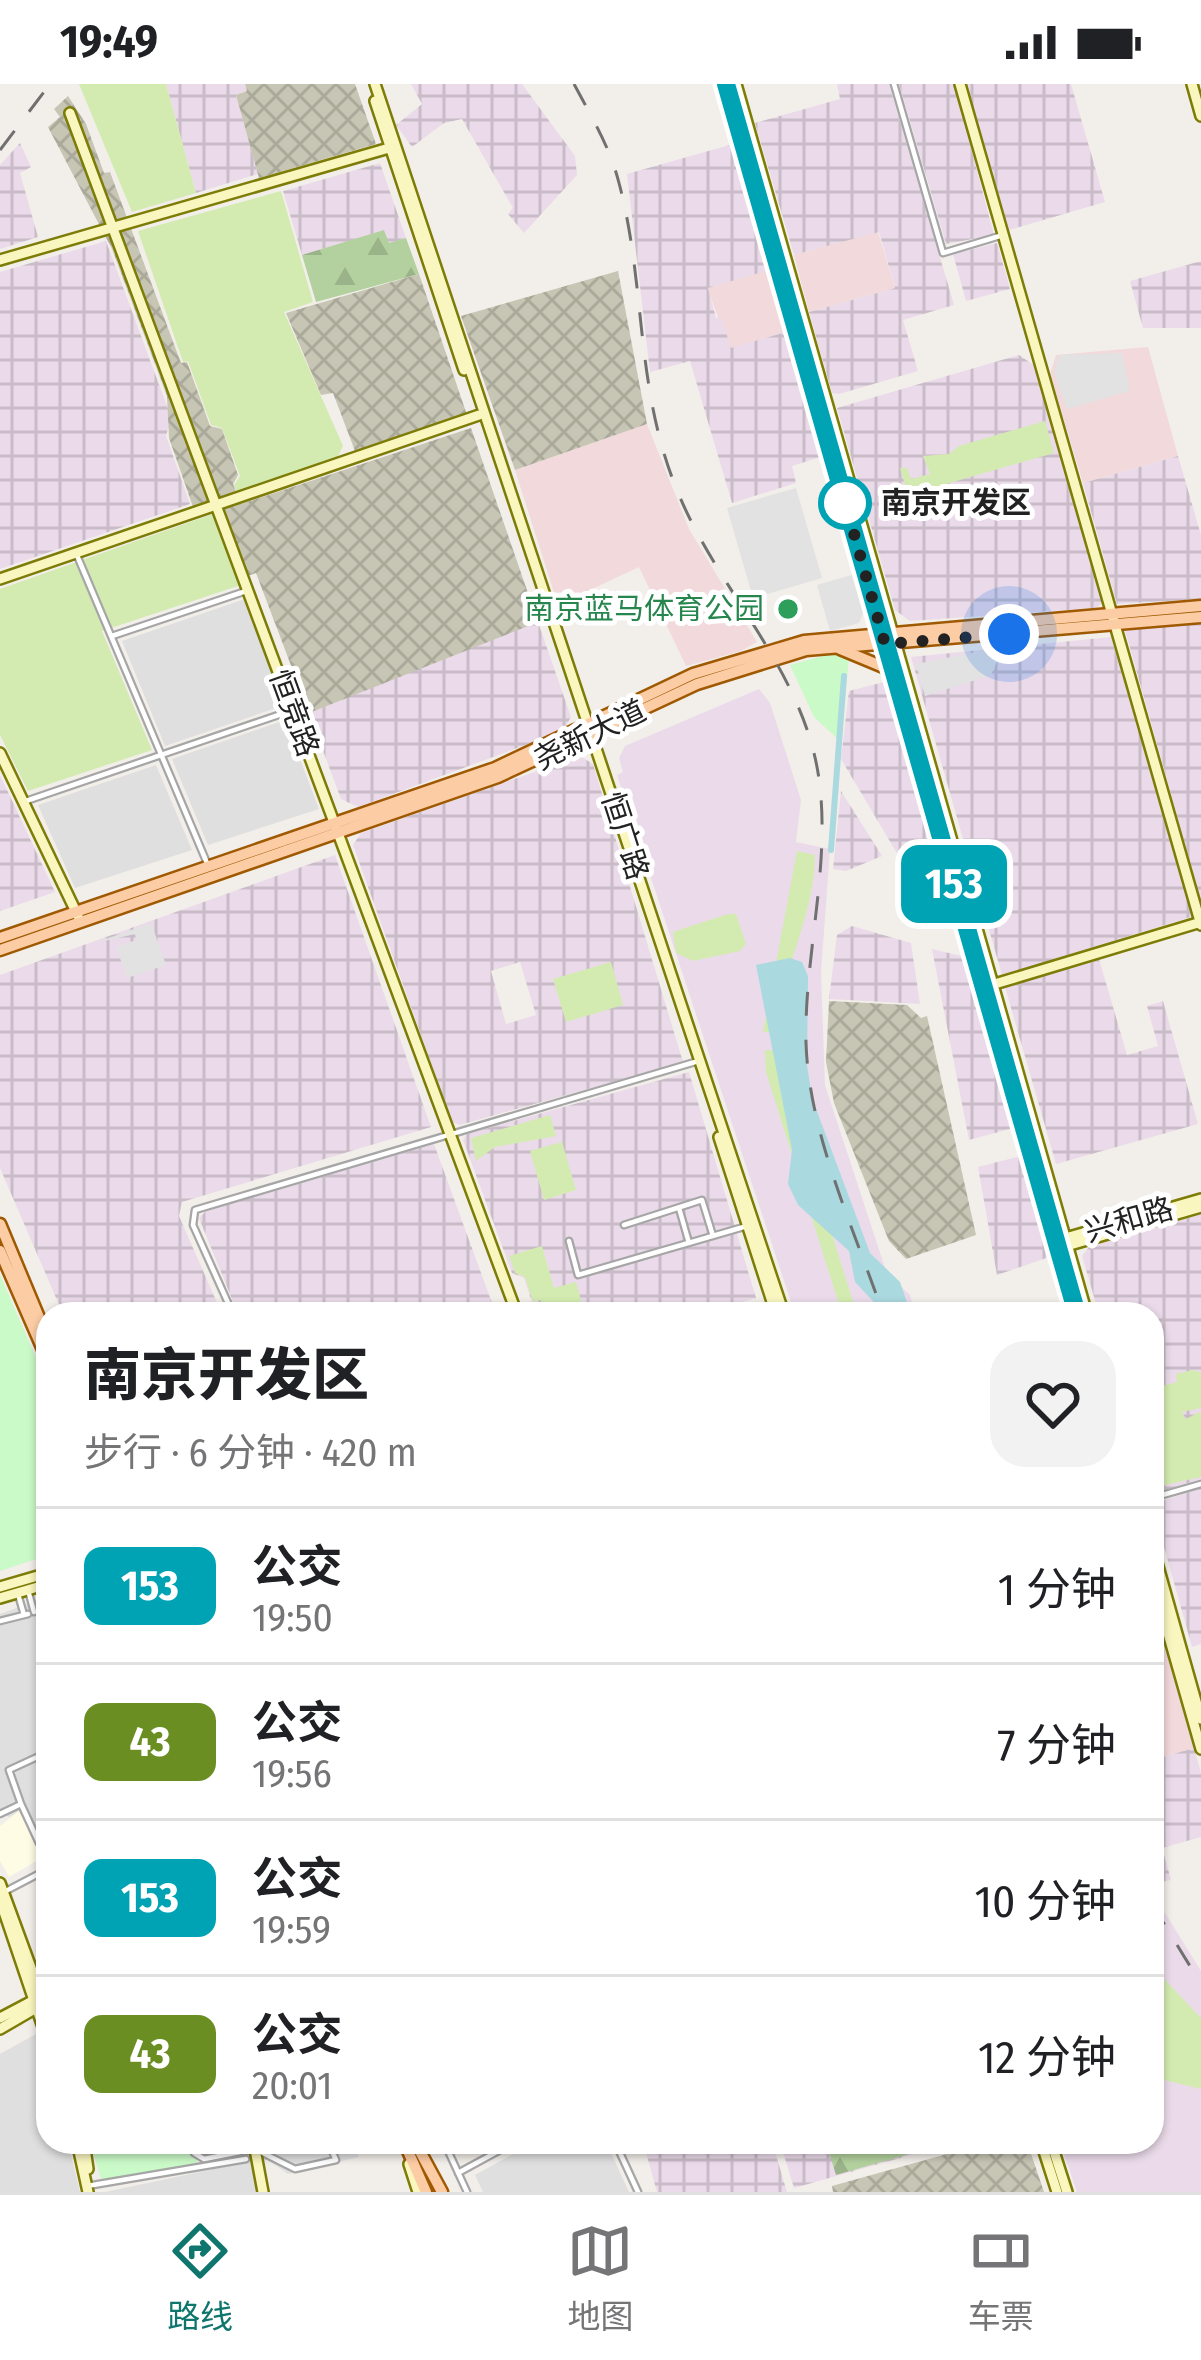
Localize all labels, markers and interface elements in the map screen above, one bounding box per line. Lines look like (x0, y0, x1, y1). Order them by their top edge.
text: 19:49 (60, 15, 158, 69)
marker: 南京开发区 (820, 478, 870, 528)
place label: 南京开发区 (881, 485, 1031, 521)
place label: 南京蓝马体育公园 (524, 591, 764, 627)
marker: 南京蓝马体育公园 (775, 596, 801, 622)
your location (979, 604, 1039, 664)
street label: 恒竞路 (262, 665, 326, 761)
street label: 尧新大道 (528, 693, 652, 777)
street label: 恒广路 (594, 788, 656, 884)
line badge: 153 (885, 845, 1023, 923)
text: 153 (925, 859, 983, 909)
street label: 兴和路 (1081, 1190, 1177, 1250)
button: heart (990, 1341, 1116, 1467)
text: 南京开发区 (84, 1342, 369, 1410)
text: 步行 · 6 分钟 · 420 m (84, 1430, 417, 1476)
text: 公交 (252, 1540, 342, 1594)
text: 153 (121, 1561, 179, 1611)
text: 1 分钟 (998, 1563, 1116, 1617)
text: 19:50 (252, 1595, 333, 1641)
text: 公交 (252, 1696, 342, 1750)
text: 43 (130, 1717, 171, 1767)
text: 7 分钟 (997, 1719, 1116, 1773)
text: 19:56 (252, 1751, 332, 1797)
text: 公交 (252, 1852, 342, 1906)
text: 153 (121, 1873, 179, 1923)
text: 10 分钟 (974, 1875, 1116, 1929)
text: 19:59 (252, 1907, 331, 1953)
text: 公交 (252, 2008, 342, 2062)
text: 43 (130, 2029, 171, 2079)
text: 12 分钟 (978, 2031, 1116, 2085)
text: 20:01 (252, 2063, 332, 2109)
tab: 路线 (167, 2218, 233, 2338)
tab: 地图 (567, 2218, 633, 2338)
tab: 车票 (968, 2218, 1034, 2338)

